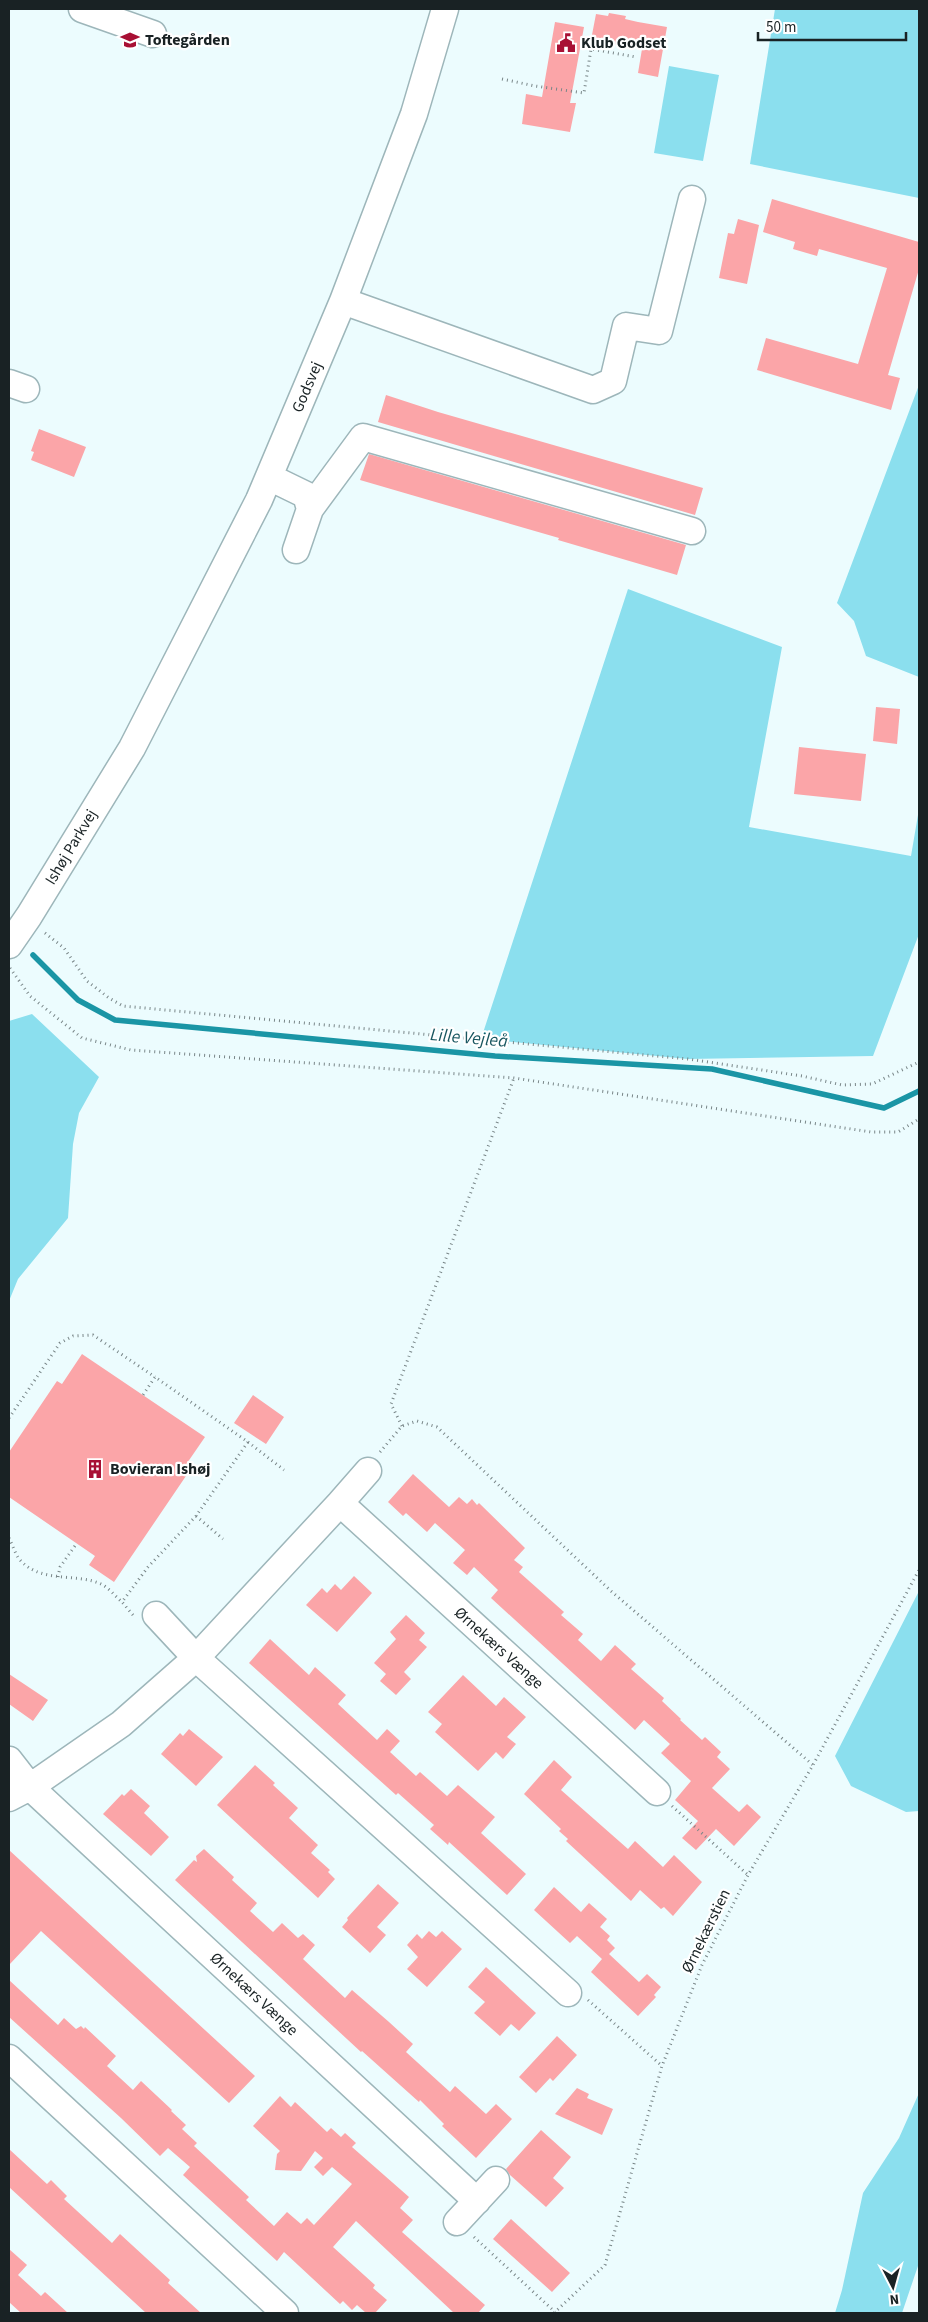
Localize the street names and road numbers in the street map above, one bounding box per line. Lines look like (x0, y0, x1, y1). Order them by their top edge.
street label: Godsvej (286, 358, 328, 416)
street label: Ishøj Parkvej (40, 805, 102, 889)
street label: Ørnekærs Vænge (450, 1602, 549, 1694)
street label: Ørnekærstien (676, 1885, 736, 1977)
street label: Ørnekærs Vænge (205, 1947, 303, 2041)

